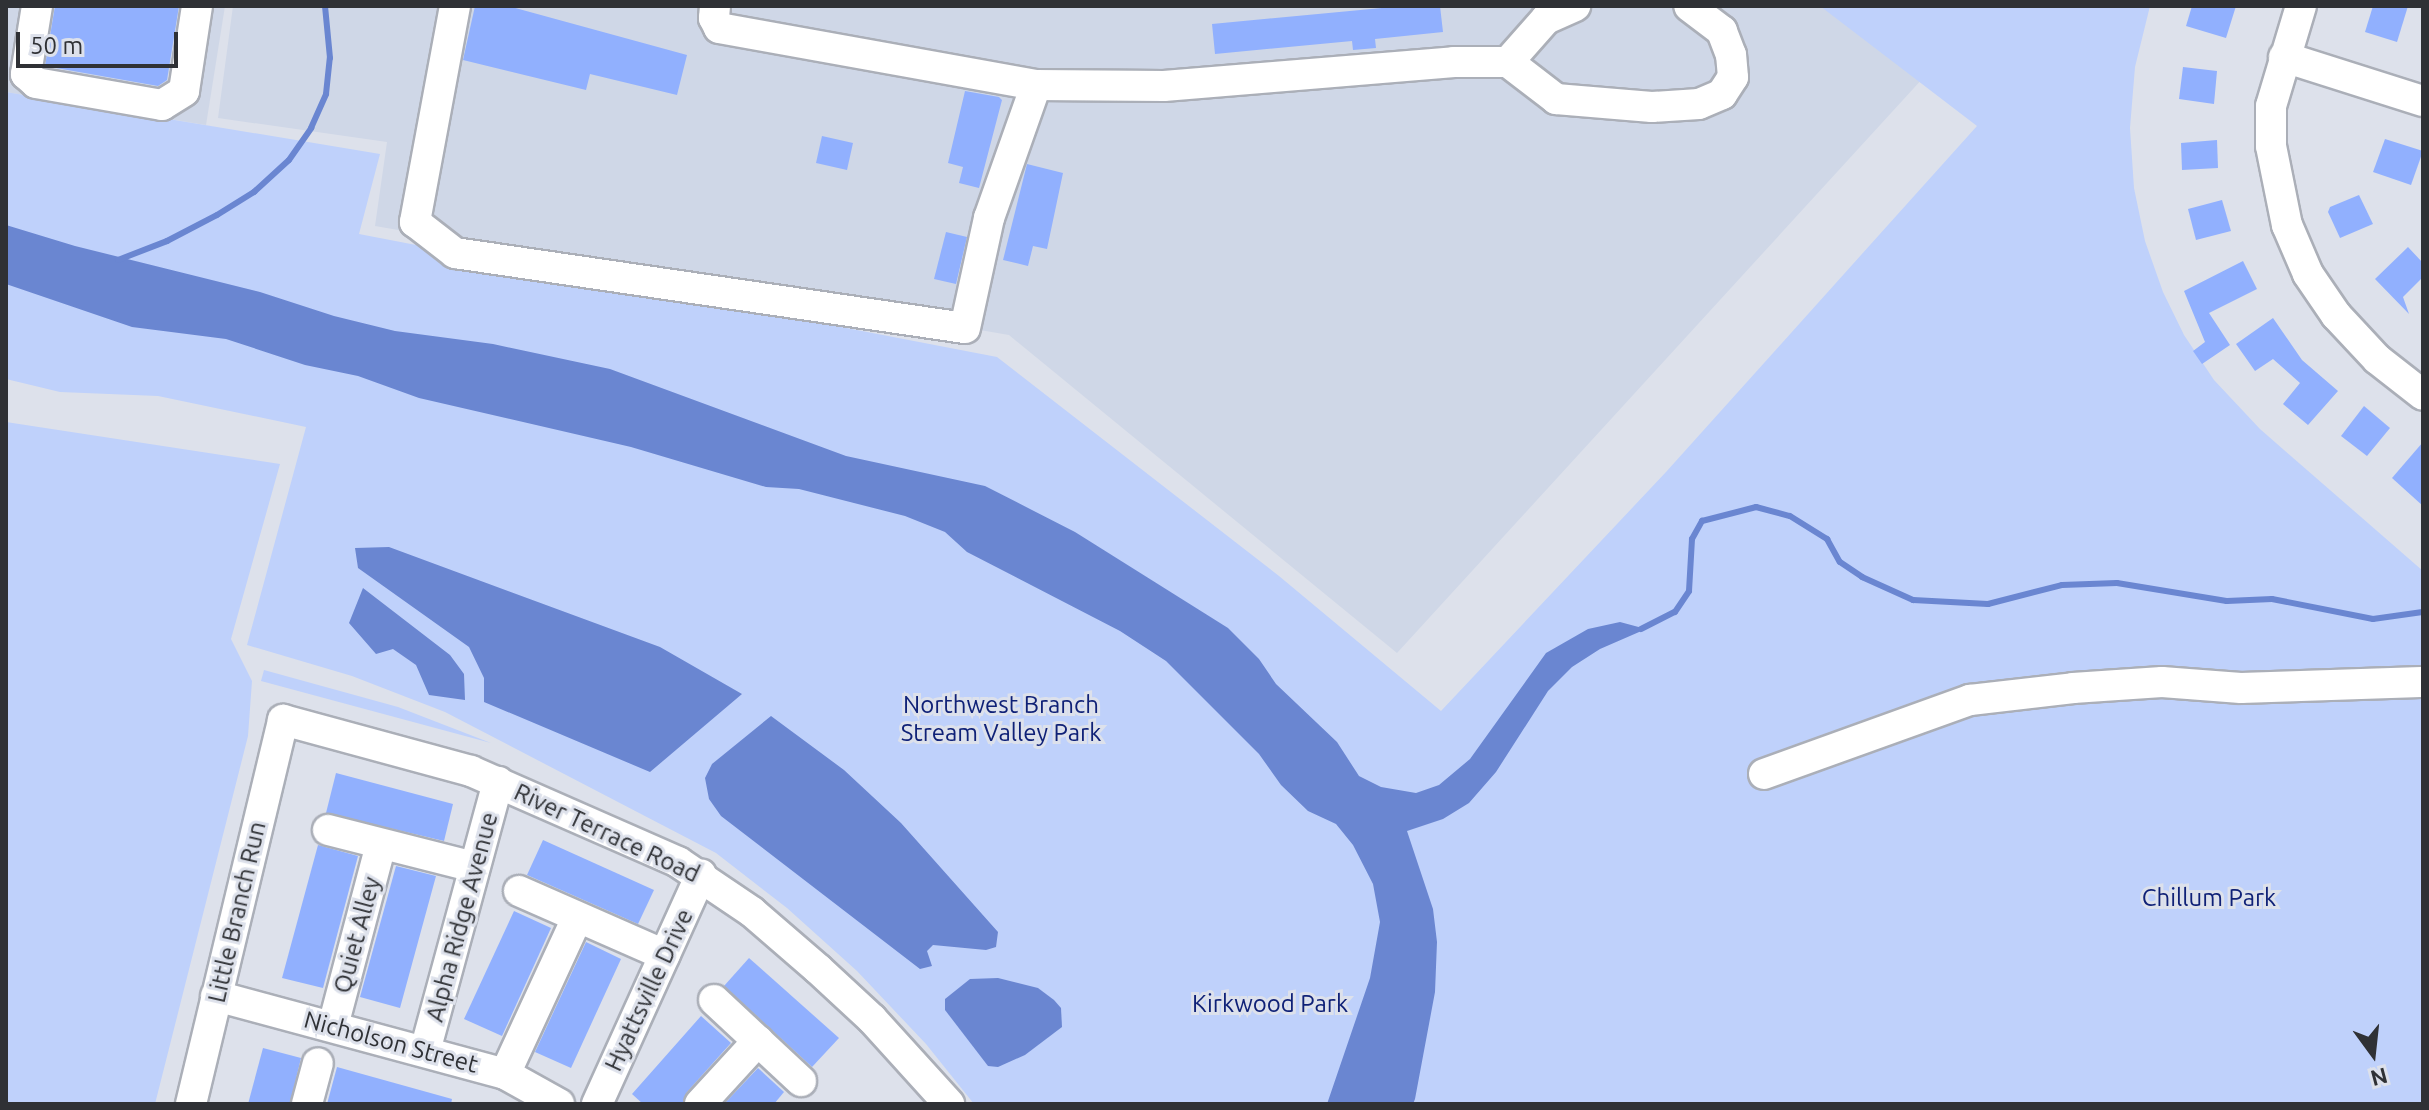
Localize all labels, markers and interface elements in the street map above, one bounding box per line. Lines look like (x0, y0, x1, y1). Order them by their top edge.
scale bar (20, 16, 182, 66)
text: 50 m (30, 32, 83, 59)
park label: Northwest Branch Stream Valley Park (901, 691, 1101, 747)
street label: River Terrace Road (510, 777, 704, 889)
street label: Alpha Ridge Avenue (420, 809, 504, 1025)
street label: Little Branch Run (202, 819, 272, 1005)
street label: Quiet Alley (328, 874, 386, 996)
park label: Chillum Park (2142, 884, 2276, 912)
street label: Hyattsville Drive (599, 904, 699, 1076)
park label: Kirkwood Park (1192, 990, 1348, 1018)
street label: Nicholson Street (301, 1005, 481, 1079)
north arrow (2333, 1014, 2413, 1094)
text: N (2368, 1063, 2391, 1092)

